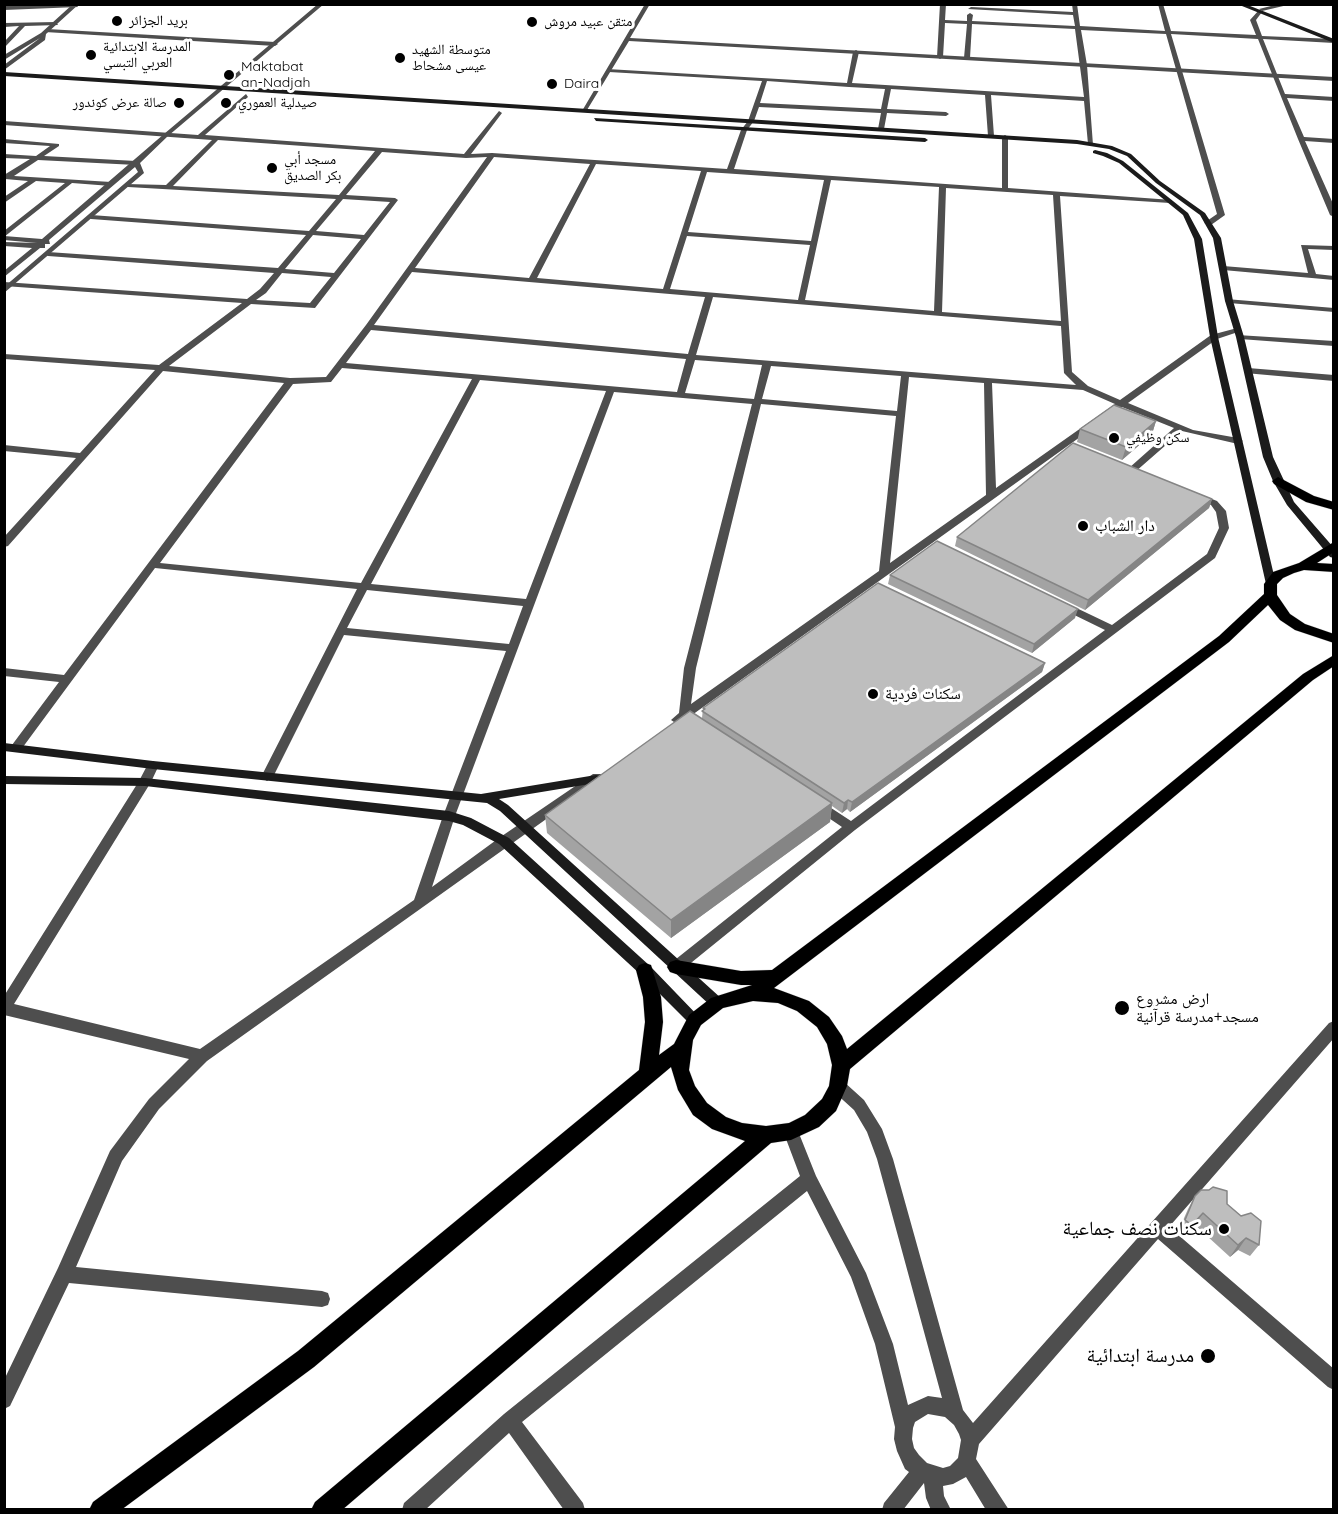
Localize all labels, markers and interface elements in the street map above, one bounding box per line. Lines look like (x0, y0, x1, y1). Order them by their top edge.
place label: بريد الجزائر (129, 13, 188, 29)
marker: بريد الجزائر (110, 14, 124, 28)
place label: متقن عبيد مروش (544, 14, 632, 30)
marker: متقن عبيد مروش (525, 15, 539, 29)
place label: المدرسة الابتدائية العربي التبسي (103, 39, 191, 72)
place label: متوسطة الشهيد عيسى مشحاط (412, 42, 491, 74)
marker: المدرسة الابتدائية العربي التبسي (84, 48, 98, 62)
marker: متوسطة الشهيد عيسى مشحاط (393, 51, 407, 65)
place label: Maktabat an-Nadjah (241, 59, 310, 92)
marker: Maktabat an-Nadjah (222, 68, 236, 82)
place label: Daira (564, 76, 599, 92)
marker: Daira (545, 77, 559, 91)
place label: صالة عرض كوندور (73, 95, 167, 111)
place label: صيدلية العموري (238, 95, 317, 111)
marker: صالة عرض كوندور (172, 96, 186, 110)
marker: صيدلية العموري (219, 96, 233, 110)
place label: مسجد أبي بكر الصديق (284, 152, 341, 184)
marker: مسجد أبي بكر الصديق (265, 161, 279, 175)
place label: سكن وظيفي (1126, 430, 1190, 446)
marker: سكن وظيفي (1107, 431, 1121, 445)
place label: دار الشباب (1095, 516, 1155, 536)
marker: دار الشباب (1076, 519, 1090, 533)
place label: سكنات فردية (885, 684, 961, 704)
marker: سكنات فردية (866, 687, 880, 701)
place label: ارض مشروع مسجد+مدرسة قرآنية (1136, 989, 1259, 1027)
marker: ارض مشروع مسجد+مدرسة قرآنية (1113, 999, 1131, 1017)
place label: سكنات نصف جماعية (1063, 1217, 1212, 1241)
marker: سكنات نصف جماعية (1217, 1222, 1231, 1236)
place label: مدرسة ابتدائية (1087, 1344, 1194, 1368)
marker: مدرسة ابتدائية (1199, 1347, 1217, 1365)

